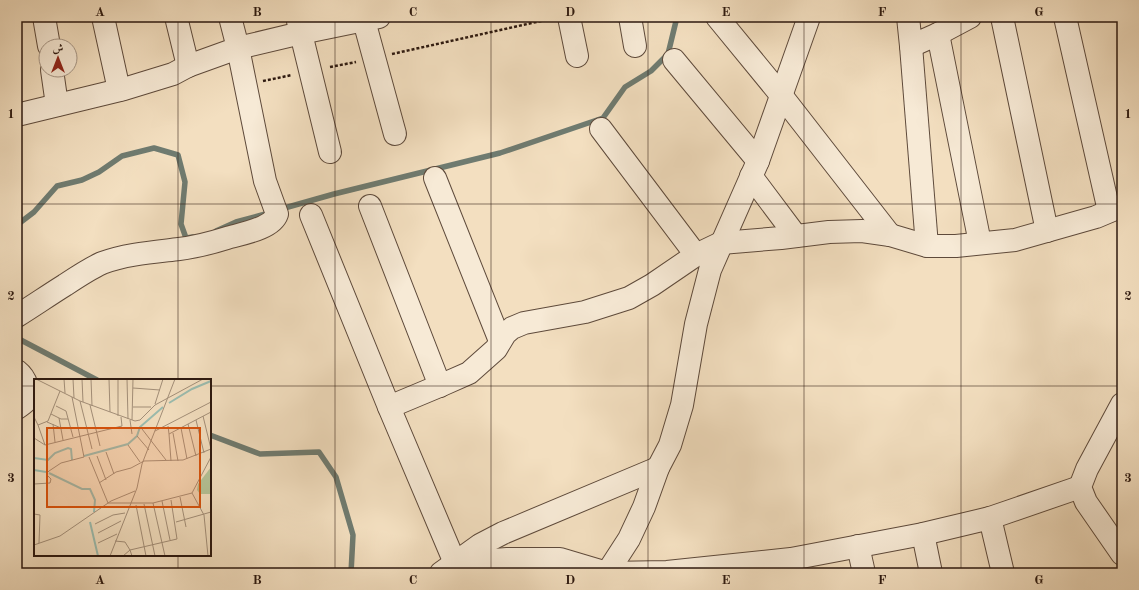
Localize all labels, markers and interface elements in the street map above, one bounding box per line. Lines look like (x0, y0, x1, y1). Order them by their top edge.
text: A (95, 6, 105, 19)
text: B (252, 6, 262, 19)
text: C (409, 6, 417, 19)
text: D (565, 6, 575, 19)
text: E (722, 6, 731, 19)
text: F (878, 6, 887, 19)
text: G (1034, 6, 1044, 19)
north arrow (38, 38, 78, 78)
text: ش (53, 44, 64, 55)
text: 1 (7, 108, 15, 121)
text: 1 (1124, 108, 1132, 121)
text: 2 (7, 290, 15, 303)
text: 2 (1124, 290, 1132, 303)
inset map (34, 379, 211, 556)
text: 3 (7, 472, 15, 485)
text: 3 (1124, 472, 1132, 485)
text: A (95, 574, 105, 587)
text: B (252, 574, 262, 587)
text: C (409, 574, 417, 587)
text: D (565, 574, 575, 587)
text: E (722, 574, 731, 587)
text: F (878, 574, 887, 587)
text: G (1034, 574, 1044, 587)

